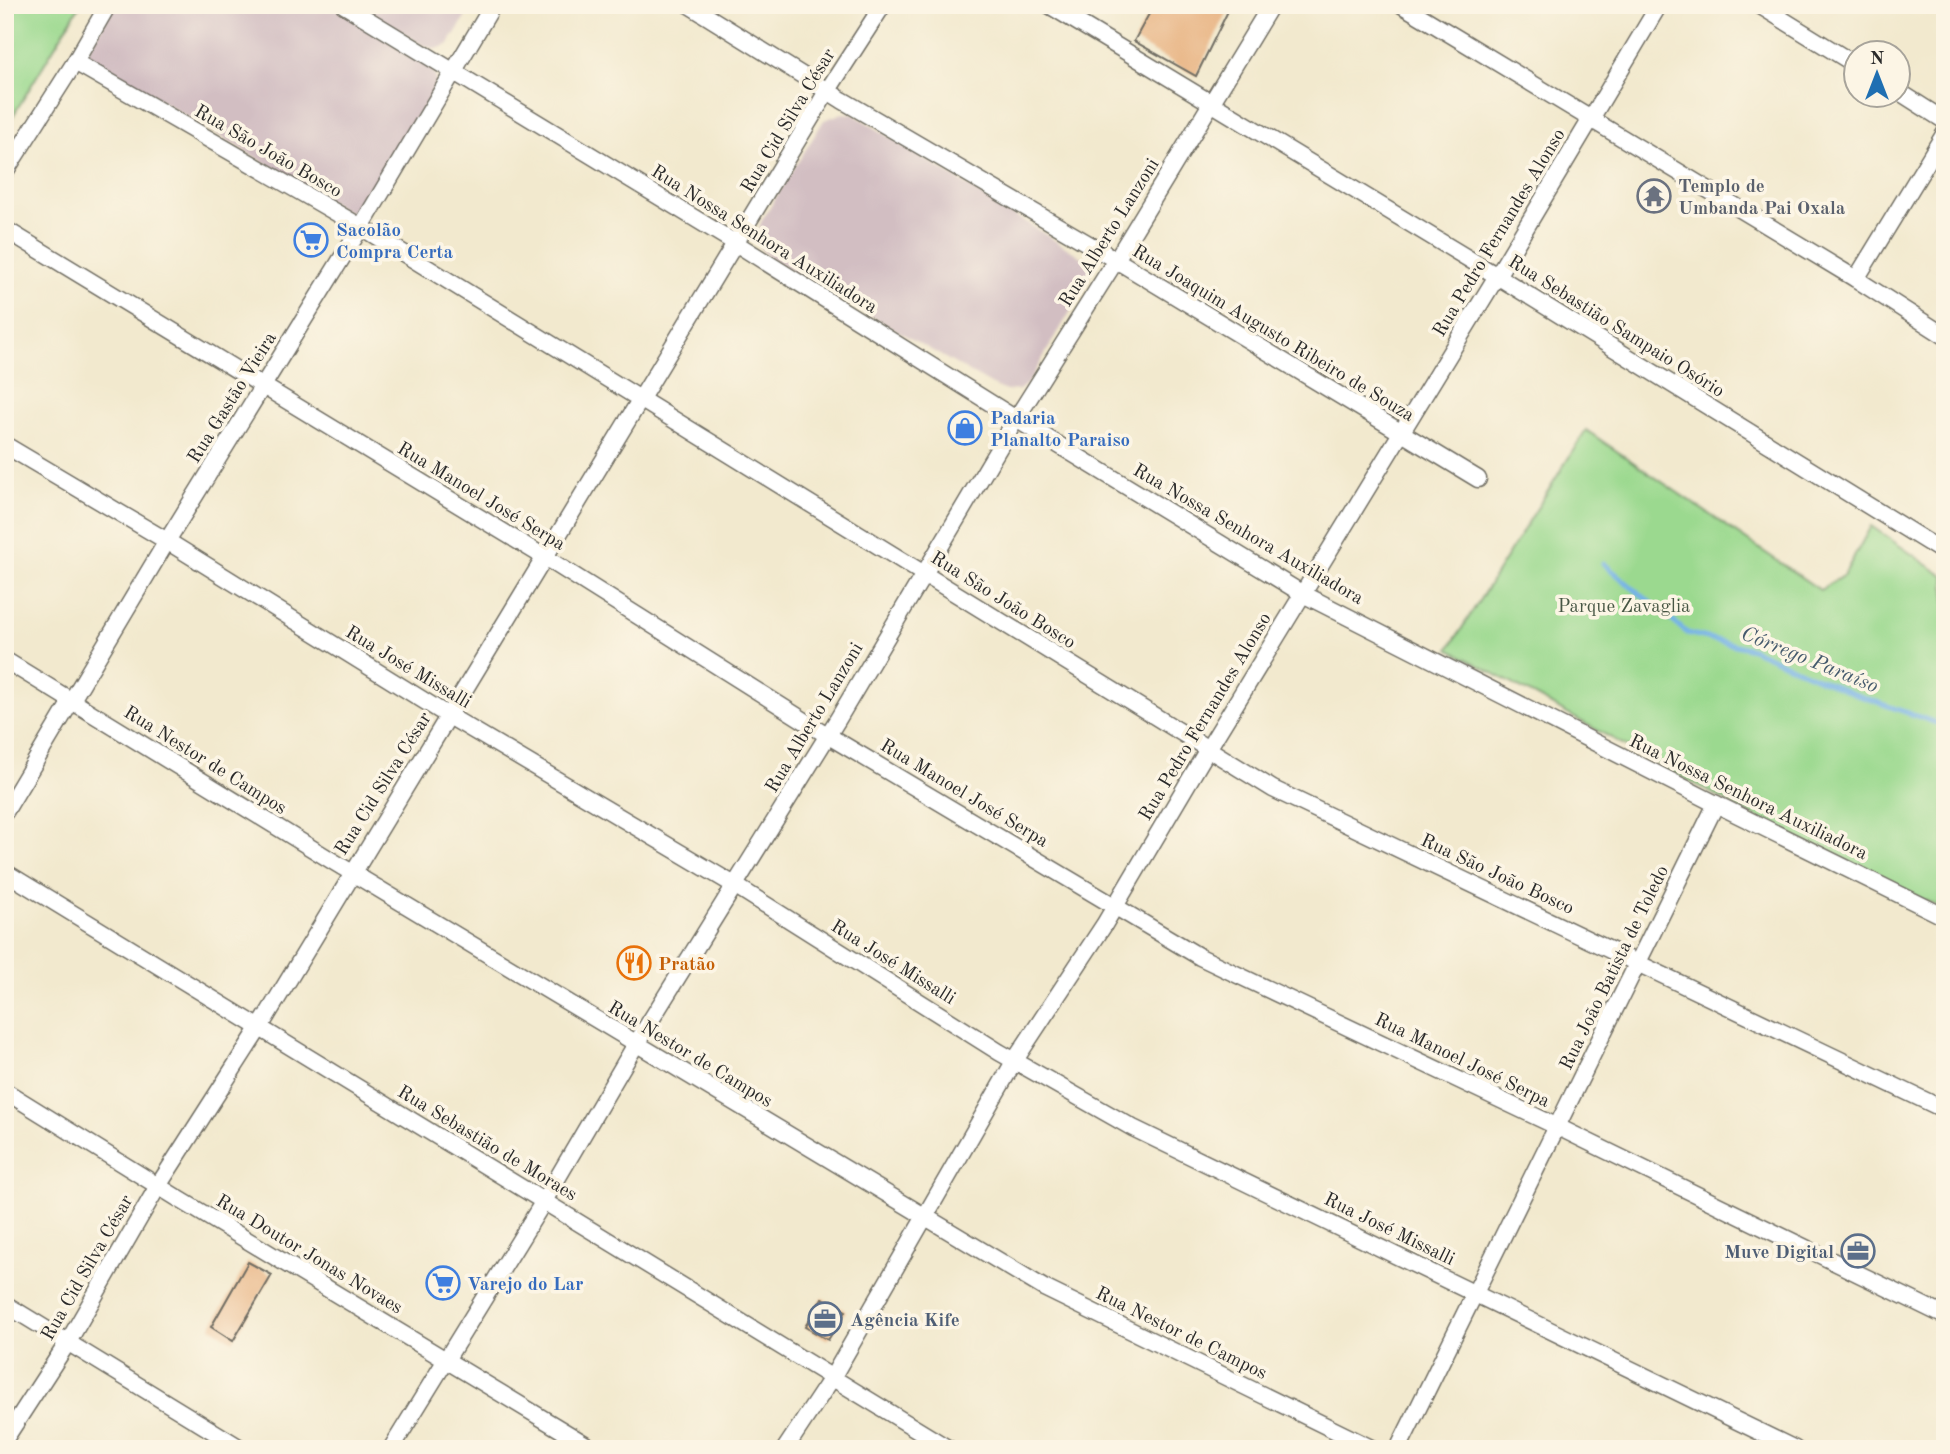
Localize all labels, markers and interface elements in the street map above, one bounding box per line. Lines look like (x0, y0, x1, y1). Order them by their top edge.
north arrow (1842, 38, 1912, 108)
street label: Rua Cid Silva César (739, 46, 840, 197)
text: N (1870, 50, 1885, 69)
street label: Rua São João Bosco (191, 102, 345, 202)
street label: Rua Pedro Fernandes Alonso (1431, 126, 1570, 340)
street label: Rua Alberto Lanzoni (1057, 156, 1164, 311)
street label: Rua Nossa Senhora Auxiliadora (647, 162, 881, 318)
temple icon: Templo de Umbanda Pai Oxala (1635, 177, 1673, 215)
place label: Templo de Umbanda Pai Oxala (1678, 178, 1846, 219)
supermarket icon: Sacolão Compra Certa (292, 221, 330, 259)
place label: Sacolão Compra Certa (336, 222, 454, 263)
street label: Rua Joaquim Augusto Ribeiro de Souza (1128, 242, 1418, 426)
street label: Rua Sebastião Sampaio Osório (1504, 253, 1727, 402)
street label: Rua Gastão Vieira (185, 329, 281, 467)
shop icon: Padaria Planalto Paraiso (946, 409, 984, 447)
place label: Padaria Planalto Paraiso (990, 410, 1130, 451)
street label: Rua Manoel José Serpa (393, 440, 568, 555)
street label: Rua Nossa Senhora Auxiliadora (1129, 461, 1367, 609)
street label: Rua São João Bosco (927, 549, 1078, 653)
park label: Parque Zavaglia (1558, 598, 1691, 617)
street label: Rua Pedro Fernandes Alonso (1137, 610, 1276, 824)
street label: Rua José Missalli (342, 623, 474, 713)
water label: Córrego Paraíso (1738, 623, 1881, 697)
street label: Rua Alberto Lanzoni (763, 640, 867, 797)
street label: Rua Nestor de Campos (120, 703, 289, 819)
street label: Rua Cid Silva César (332, 709, 436, 859)
street label: Rua Nossa Senhora Auxiliadora (1626, 732, 1871, 865)
street label: Rua Manoel José Serpa (876, 737, 1051, 852)
street label: Rua São João Bosco (1417, 831, 1576, 919)
street label: Rua João Batista de Toledo (1557, 863, 1673, 1073)
street label: Rua José Missalli (827, 917, 958, 1009)
restaurant icon: Pratão (615, 944, 653, 982)
place label: Pratão (658, 956, 715, 975)
street label: Rua Nestor de Campos (604, 999, 775, 1112)
street label: Rua Manoel José Serpa (1371, 1011, 1553, 1112)
street label: Rua Sebastião de Moraes (394, 1083, 580, 1205)
street label: Rua José Missalli (1321, 1190, 1457, 1270)
street label: Rua Cid Silva César (39, 1192, 138, 1344)
street label: Rua Doutor Jonas Novaes (212, 1192, 405, 1318)
office icon: Muve Digital (1839, 1232, 1877, 1270)
place label: Muve Digital (1724, 1244, 1834, 1263)
supermarket icon: Varejo do Lar (424, 1264, 462, 1302)
place label: Varejo do Lar (467, 1276, 583, 1295)
street label: Rua Nestor de Campos (1092, 1285, 1270, 1384)
office icon: Agência Kife (806, 1300, 844, 1338)
place label: Agência Kife (850, 1312, 960, 1331)

